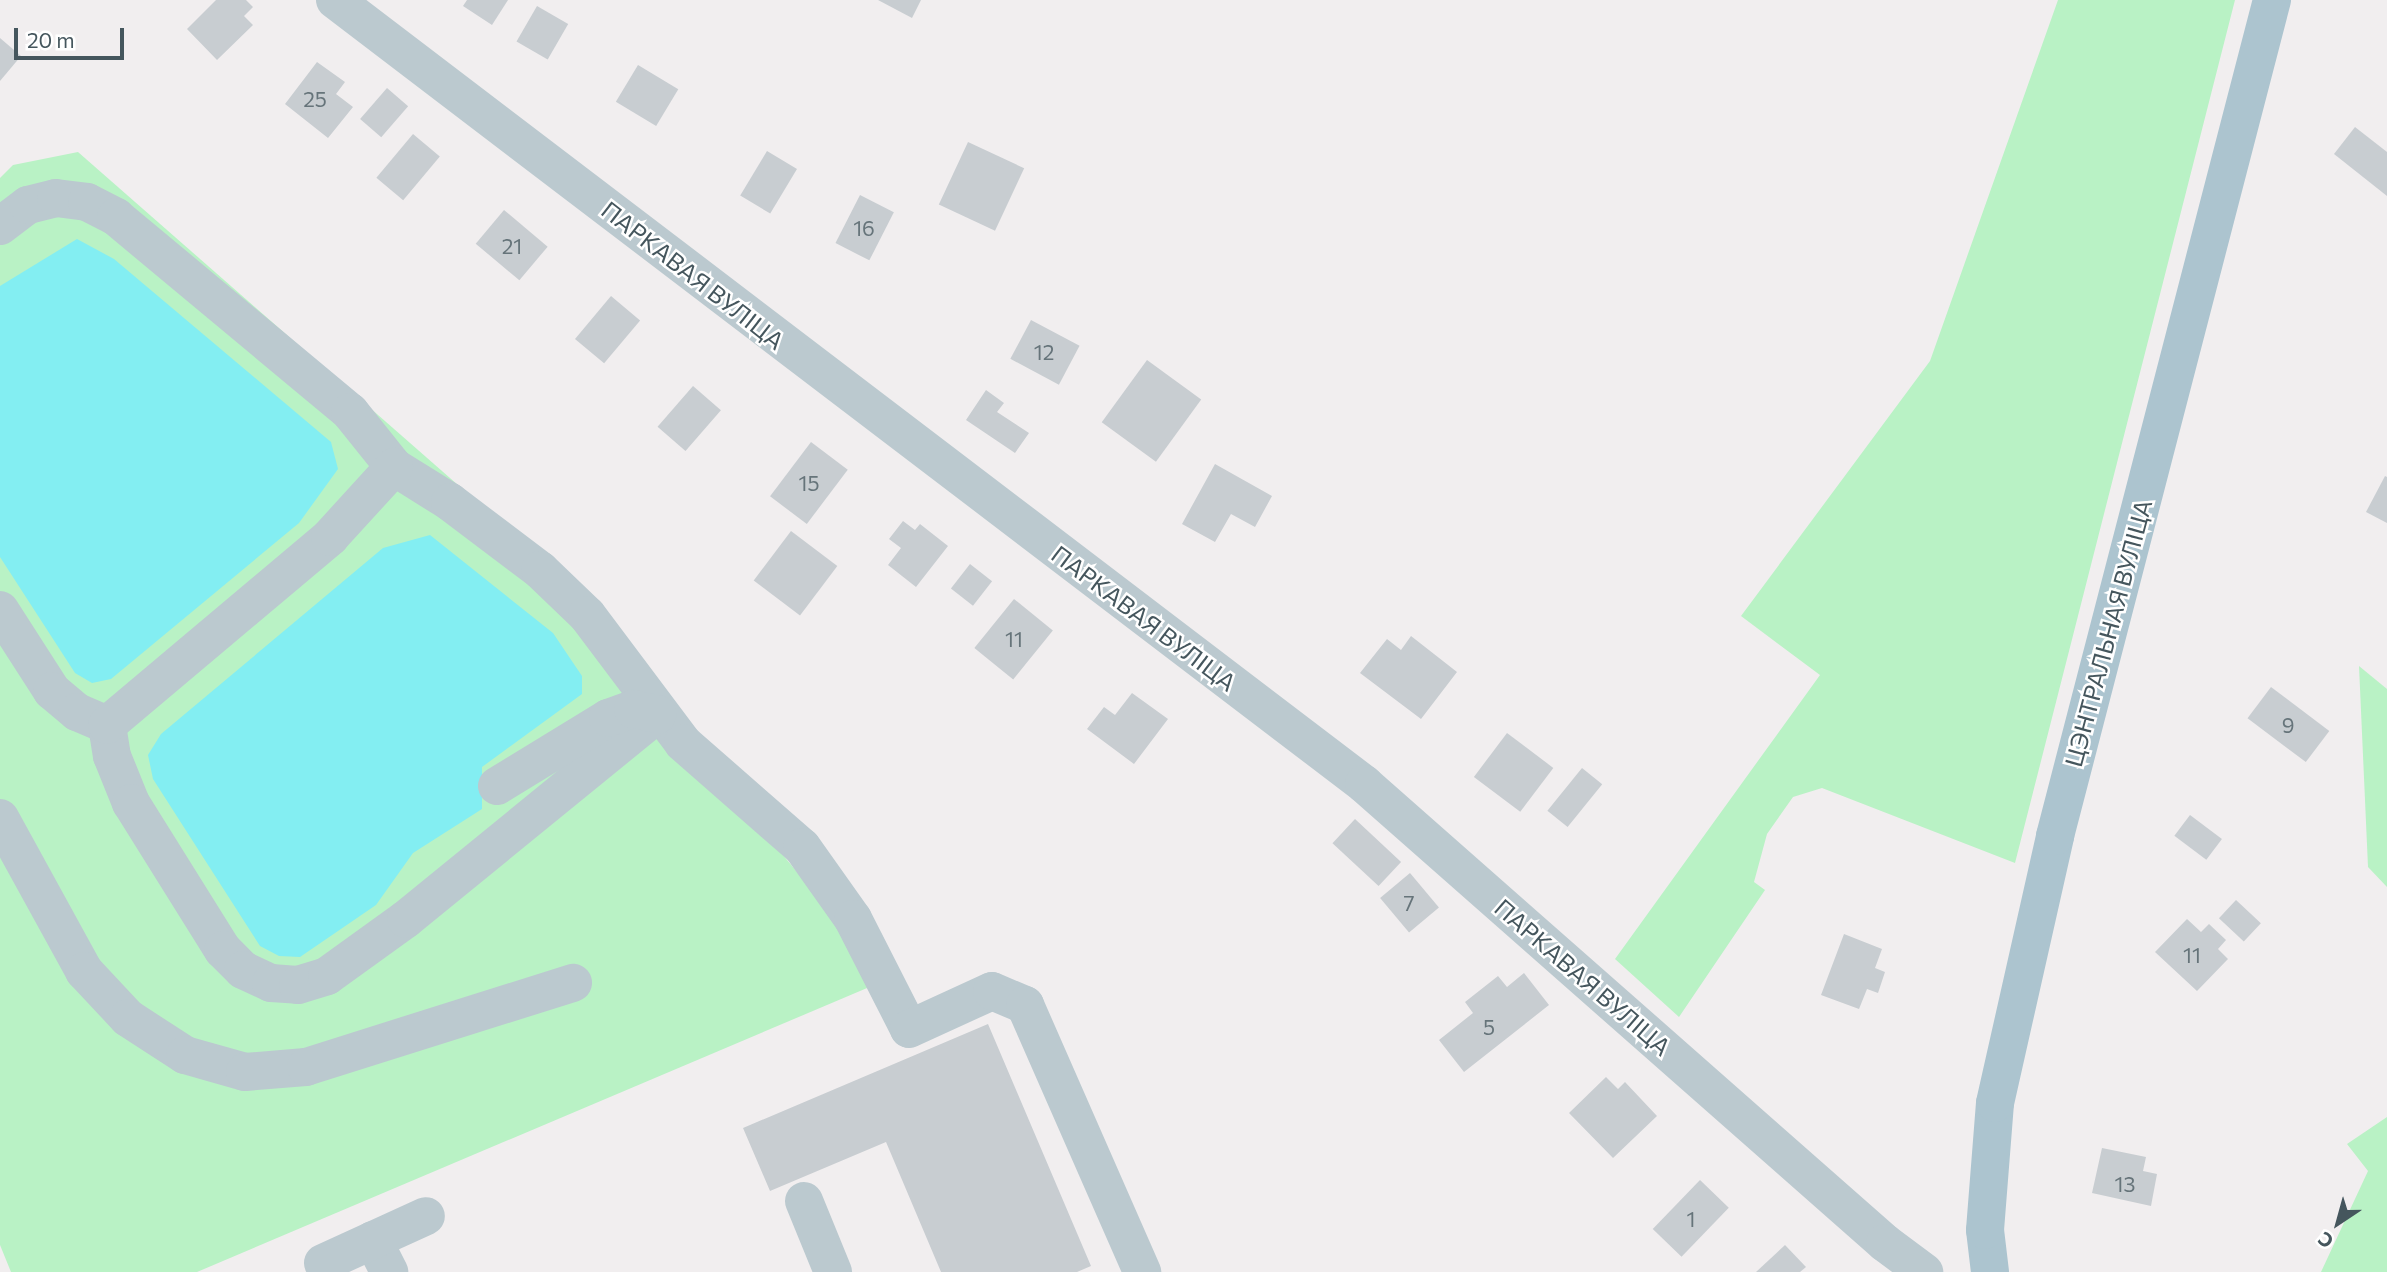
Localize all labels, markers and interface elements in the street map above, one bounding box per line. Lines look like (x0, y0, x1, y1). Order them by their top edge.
scale bar (18, 14, 128, 58)
text: 20 m (27, 27, 75, 52)
house number: 25 (303, 86, 327, 112)
street label: ПАРКАВАЯ ВУЛІЦА (596, 195, 790, 355)
house number: 16 (853, 215, 875, 241)
house number: 21 (502, 233, 522, 259)
house number: 12 (1034, 339, 1054, 365)
house number: 15 (798, 470, 820, 496)
street label: ЦЭНТРАЛЬНАЯ ВУЛІЦА (2058, 496, 2158, 770)
street label: ПАРКАВАЯ ВУЛІЦА (1046, 539, 1242, 697)
house number: 11 (1005, 626, 1023, 652)
house number: 9 (2282, 712, 2294, 738)
house number: 7 (1403, 890, 1415, 916)
street label: ПАРКАВАЯ ВУЛІЦА (1489, 893, 1677, 1061)
house number: 11 (2183, 942, 2201, 968)
house number: 5 (1483, 1014, 1495, 1040)
house number: 13 (2115, 1171, 2135, 1197)
north arrow (2303, 1188, 2373, 1258)
house number: 1 (1687, 1206, 1695, 1232)
text: С (2313, 1227, 2337, 1254)

